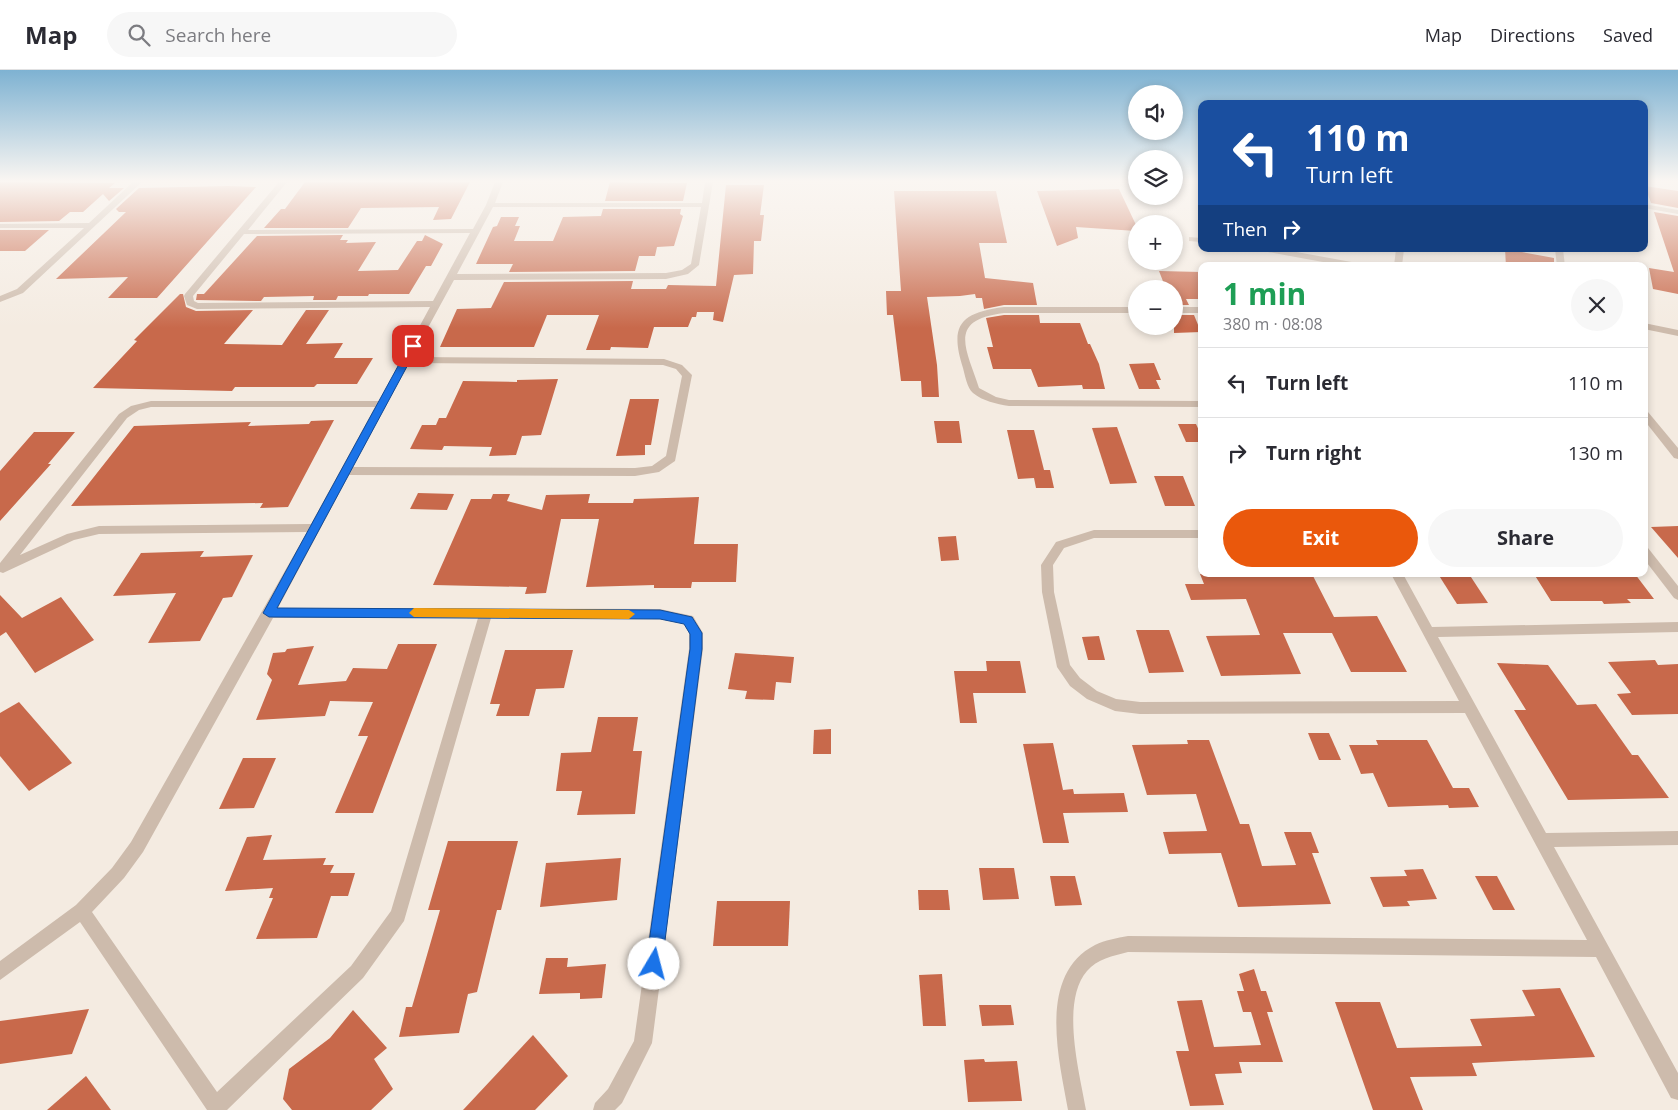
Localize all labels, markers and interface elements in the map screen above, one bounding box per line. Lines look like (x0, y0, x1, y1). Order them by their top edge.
search box (107, 12, 457, 57)
text: Map (25, 18, 77, 51)
icon: search (125, 21, 153, 49)
text: Search here (165, 22, 271, 48)
text: Map (1425, 23, 1462, 47)
text: Directions (1490, 23, 1575, 47)
text: Saved (1603, 23, 1653, 47)
map controls (1128, 85, 1183, 335)
button: sound (1128, 85, 1183, 140)
text: 110 m (1306, 114, 1410, 161)
icon: left (1223, 120, 1288, 185)
button: layers (1128, 150, 1183, 205)
text: Turn left (1306, 159, 1393, 189)
button: + (1128, 215, 1183, 270)
icon: right (1277, 215, 1305, 243)
text: Then (1223, 216, 1267, 242)
text: 1 min (1223, 273, 1306, 314)
button: close (1571, 279, 1623, 331)
button: − (1128, 280, 1183, 335)
text: 380 m · 08:08 (1223, 313, 1323, 335)
pin (392, 325, 434, 367)
icon: arrive (399, 332, 427, 360)
icon: left (1223, 369, 1251, 397)
text: Turn left (1266, 370, 1348, 396)
text: 110 m (1568, 370, 1623, 396)
icon: right (1223, 439, 1251, 467)
text: Turn right (1266, 440, 1361, 466)
text: 130 m (1568, 440, 1623, 466)
button: Exit (1223, 509, 1418, 567)
button: Share (1428, 509, 1623, 567)
position arrow (627, 937, 679, 989)

